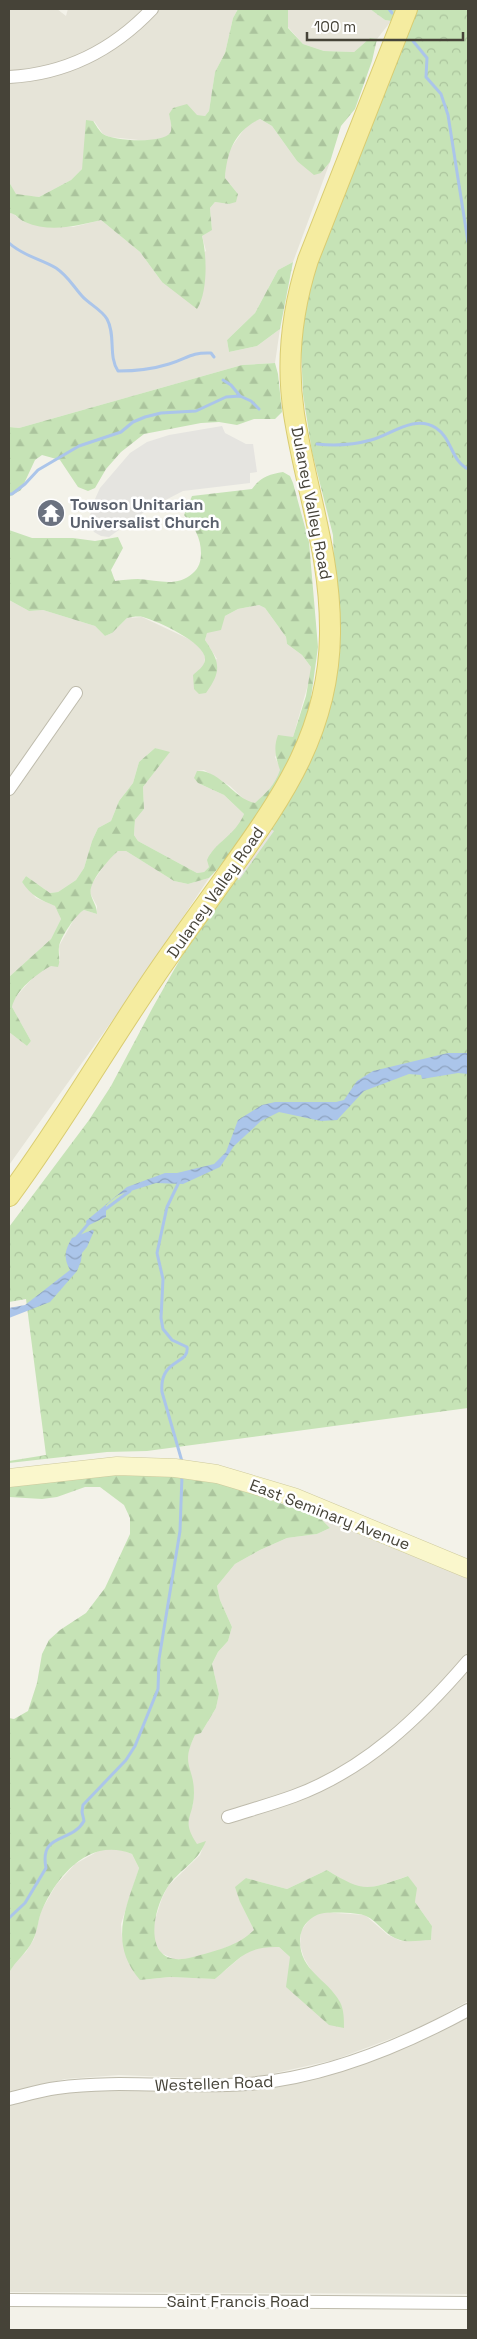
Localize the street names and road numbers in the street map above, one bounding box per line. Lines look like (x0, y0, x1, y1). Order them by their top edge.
street label: Dulaney Valley Road (286, 425, 337, 581)
street label: Dulaney Valley Road (162, 823, 269, 962)
street label: East Seminary Avenue (247, 1474, 413, 1555)
street label: Westellen Road (154, 2071, 274, 2096)
street label: Saint Francis Road (167, 2291, 309, 2312)

